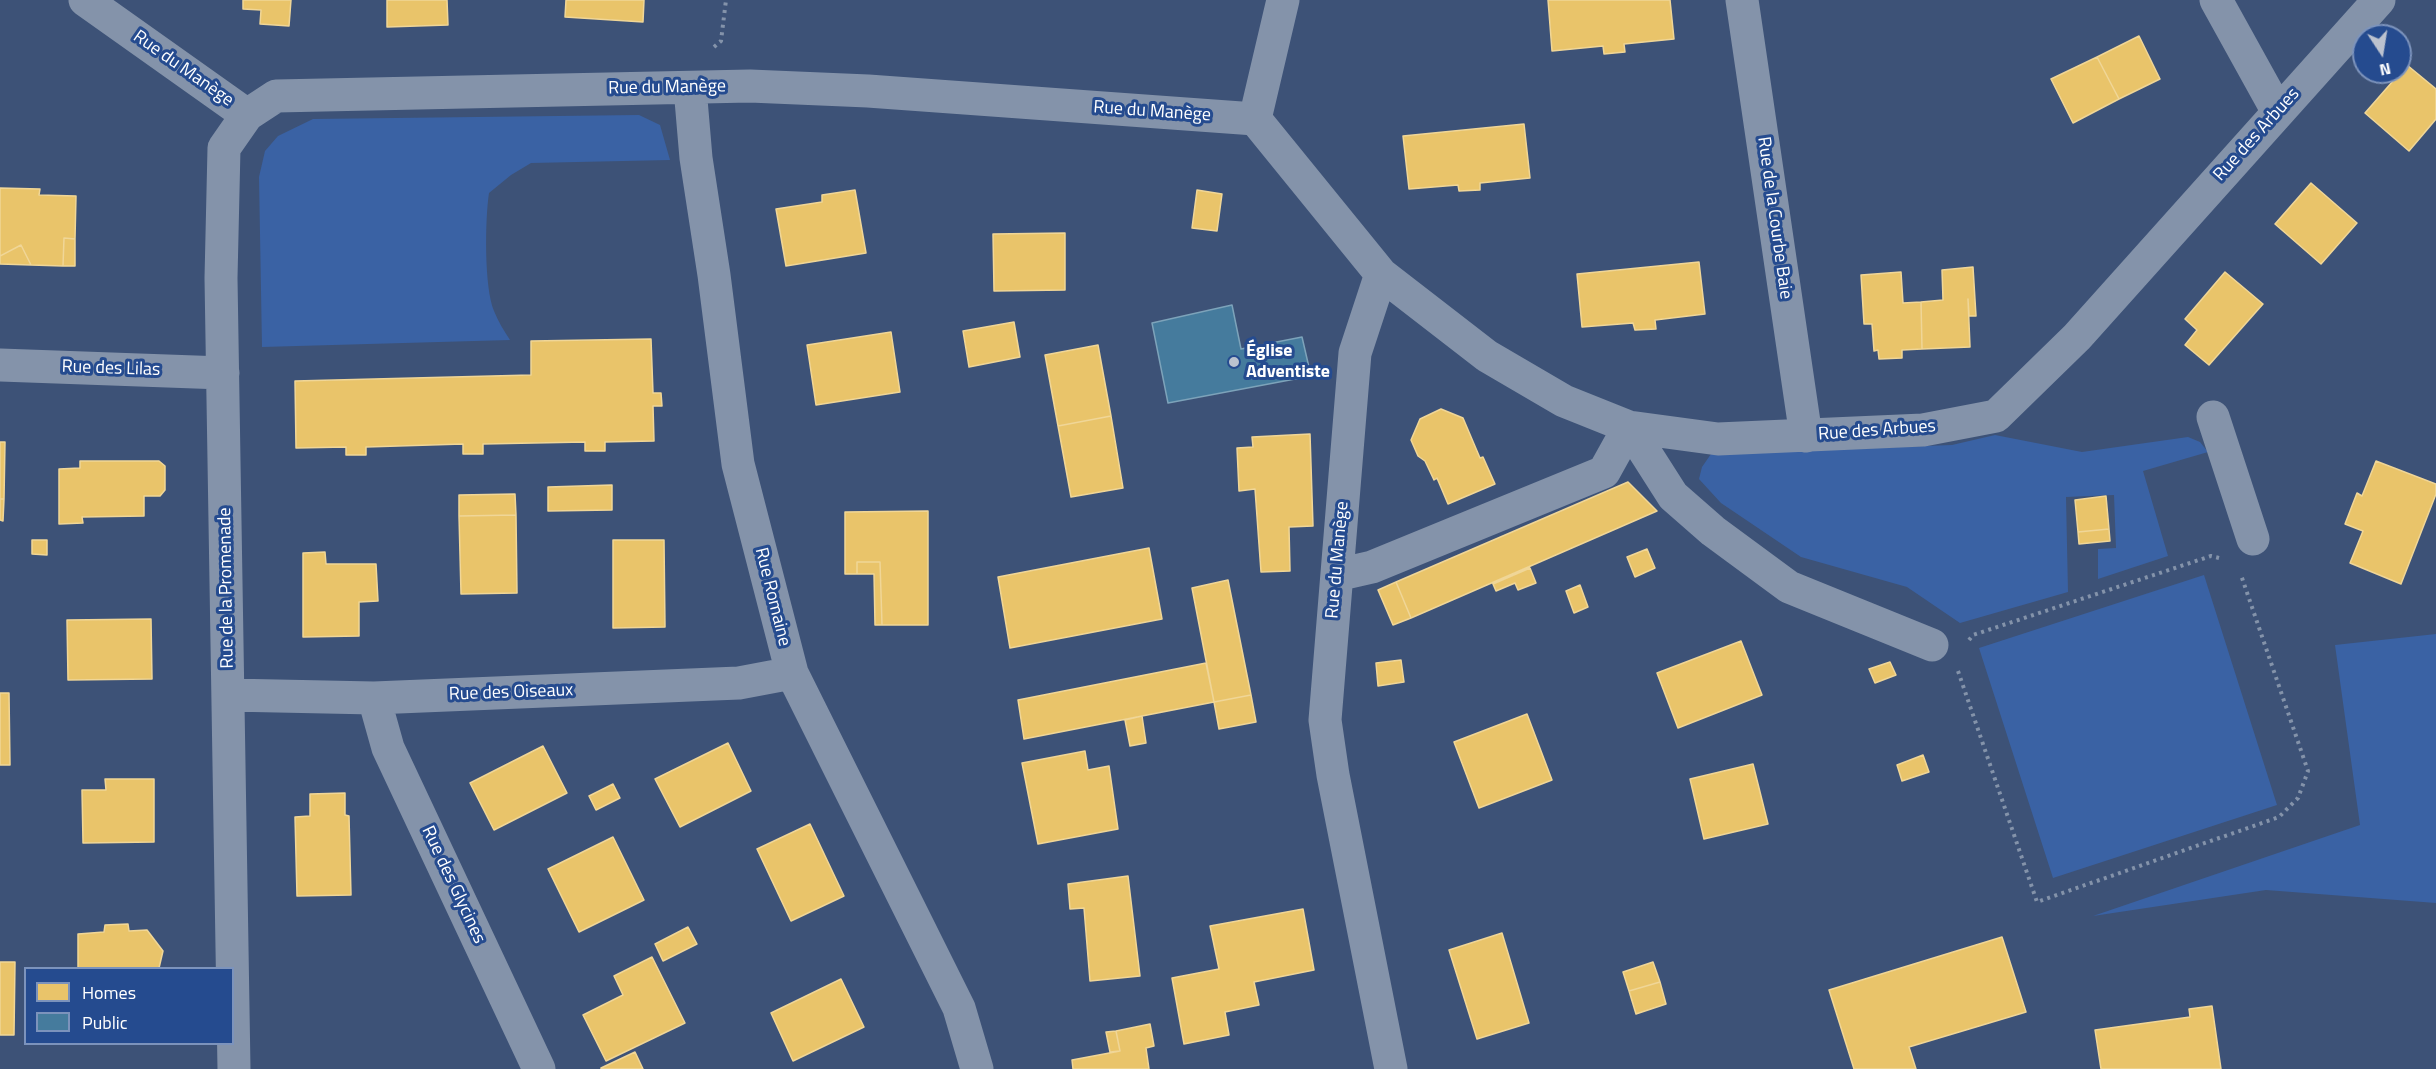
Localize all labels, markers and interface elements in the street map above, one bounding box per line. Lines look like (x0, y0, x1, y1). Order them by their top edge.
north arrow (2352, 24, 2412, 84)
street label: Rue du Manège (129, 26, 237, 112)
text: N (2377, 57, 2393, 83)
street label: Rue du Manège (608, 76, 726, 100)
street label: Rue des Arbues (2209, 84, 2305, 186)
street label: Rue du Manège (1092, 97, 1212, 127)
street label: Rue de la Courbe Baie (1752, 135, 1796, 301)
place label: Église Adventiste (1246, 341, 1330, 384)
marker: Église Adventiste (1227, 355, 1241, 369)
street label: Rue des Lilas (61, 356, 161, 382)
street label: Rue des Arbues (1817, 416, 1937, 446)
street label: Rue du Manège (1322, 500, 1354, 620)
street label: Rue de la Promenade (215, 507, 239, 669)
street label: Rue Romaine (749, 545, 795, 649)
street label: Rue des Oiseaux (448, 680, 574, 706)
street label: Rue des Glycines (416, 823, 490, 947)
legend (24, 967, 234, 1045)
text: Homes (82, 979, 136, 1006)
text: Public (82, 1009, 128, 1036)

